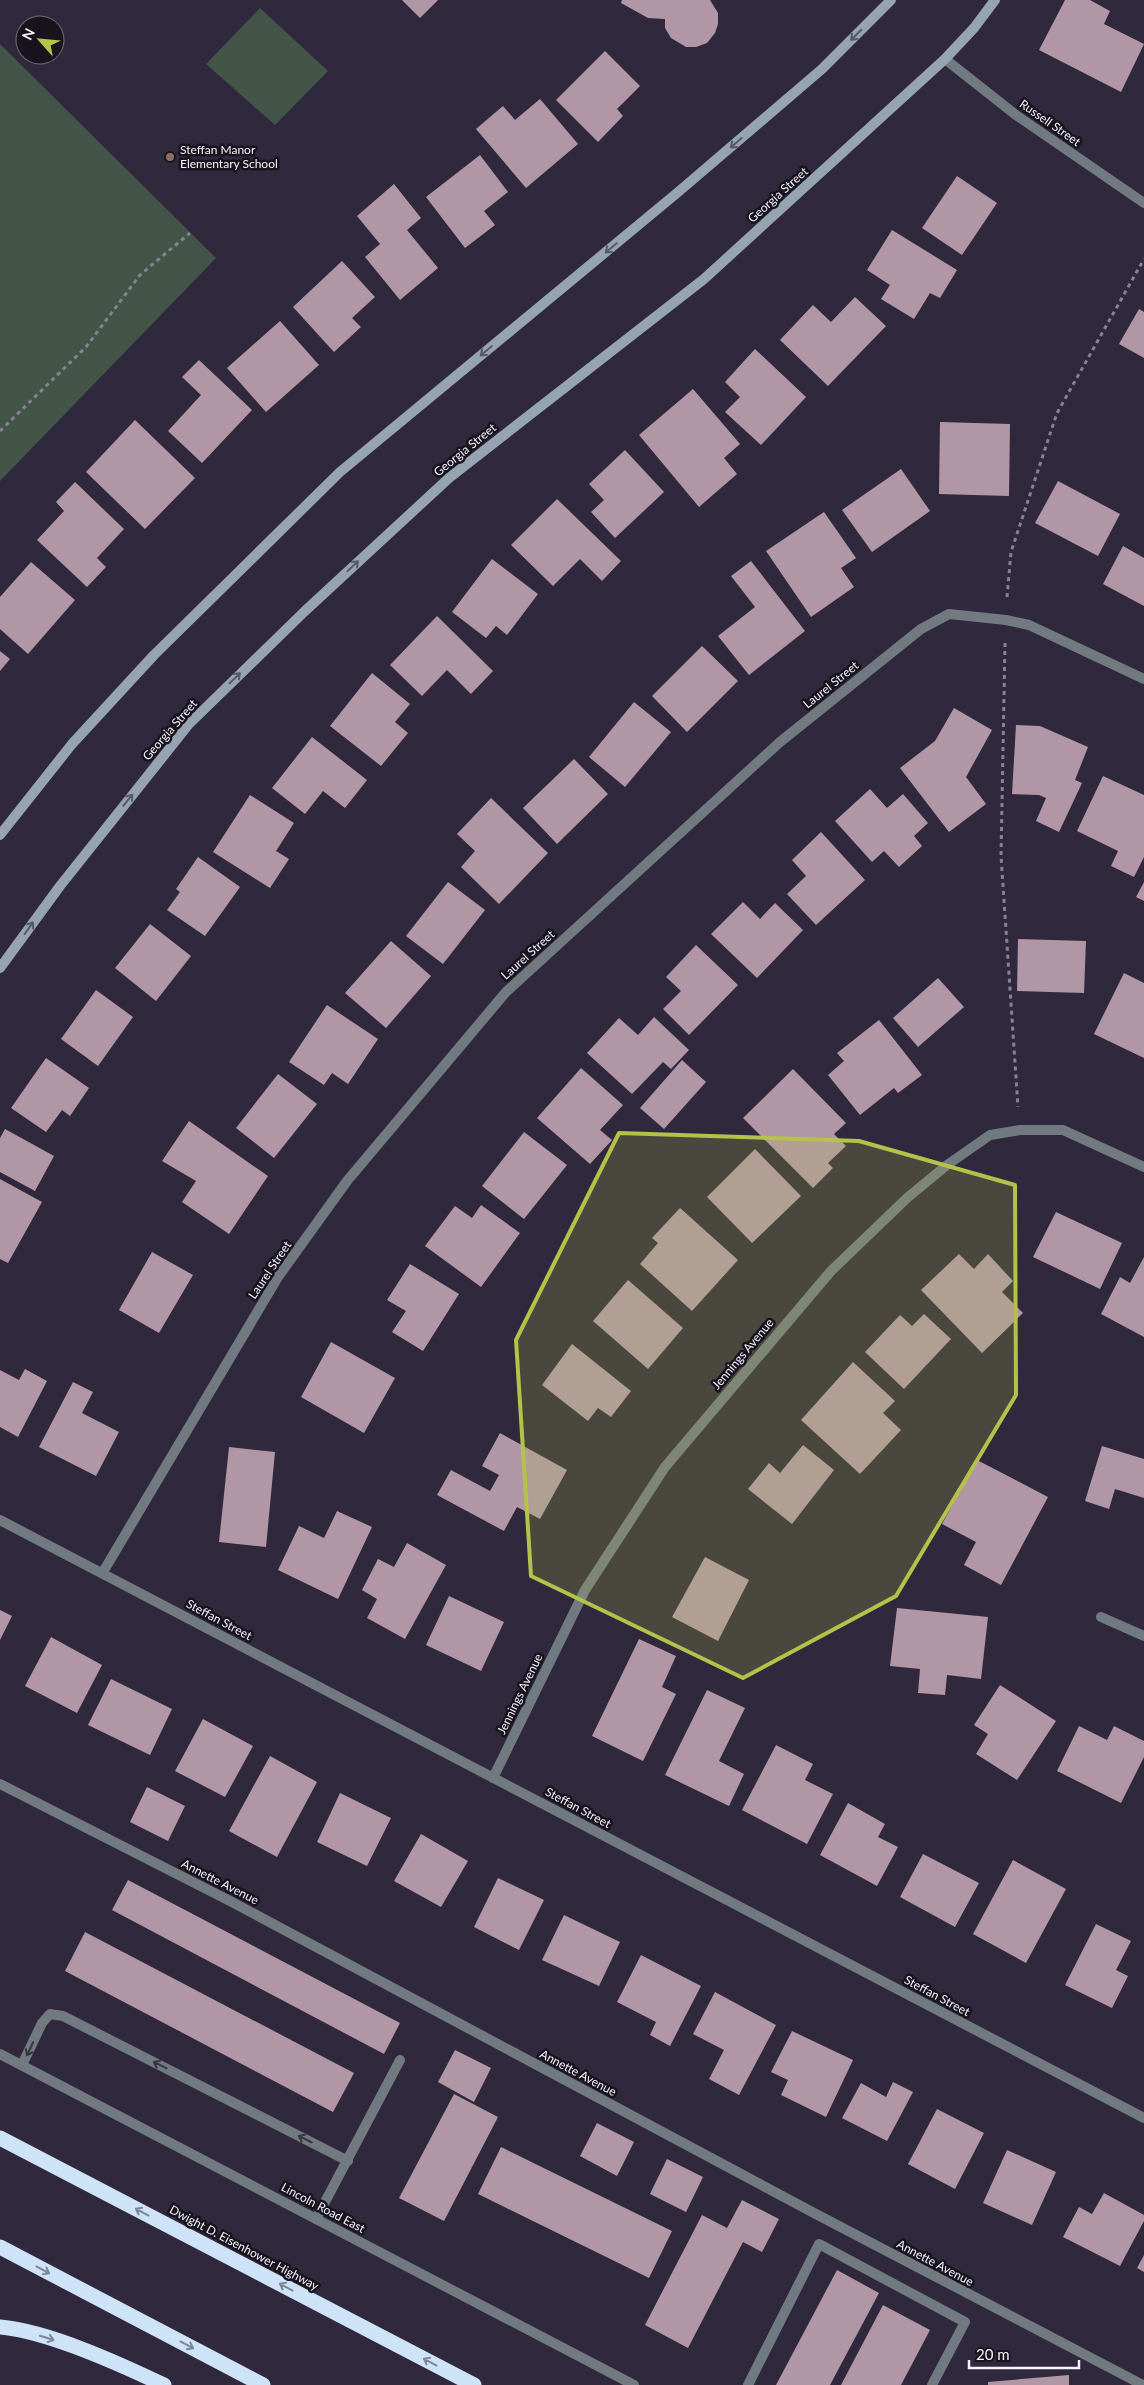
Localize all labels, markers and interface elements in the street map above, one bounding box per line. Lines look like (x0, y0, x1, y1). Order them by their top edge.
north arrow (15, 15, 65, 65)
text: N (18, 25, 38, 43)
one-way arrow (851, 28, 863, 40)
street label: Russell Street (1017, 96, 1084, 150)
one-way arrow (729, 138, 742, 149)
place label: Steffan Manor Elementary School (180, 142, 278, 171)
marker: Steffan Manor Elementary School (164, 151, 176, 163)
street label: Georgia Street (744, 163, 811, 226)
one-way arrow (605, 242, 618, 253)
one-way arrow (480, 346, 493, 357)
street label: Georgia Street (431, 419, 499, 479)
one-way arrow (347, 560, 360, 572)
street label: Laurel Street (800, 657, 862, 711)
one-way arrow (229, 672, 242, 684)
street label: Georgia Street (139, 696, 201, 763)
one-way arrow (123, 793, 133, 807)
one-way arrow (23, 922, 34, 935)
street label: Laurel Street (498, 926, 558, 983)
street label: Laurel Street (245, 1237, 295, 1302)
street label: Jennings Avenue (709, 1315, 777, 1392)
street label: Steffan Street (184, 1596, 255, 1643)
street label: Jennings Avenue (494, 1651, 546, 1737)
street label: Steffan Street (543, 1784, 614, 1831)
street label: Annette Avenue (179, 1856, 261, 1907)
street label: Steffan Street (902, 1972, 973, 2019)
one-way arrow (25, 2041, 34, 2056)
street label: Annette Avenue (537, 2046, 619, 2099)
one-way arrow (153, 2060, 168, 2069)
one-way arrow (297, 2134, 312, 2144)
street label: Lincoln Road East (279, 2179, 368, 2236)
street label: Dwight D. Eisenhower Highway (167, 2202, 322, 2294)
one-way arrow (135, 2207, 150, 2216)
street label: Annette Avenue (894, 2236, 976, 2289)
one-way arrow (35, 2265, 50, 2275)
one-way arrow (279, 2282, 294, 2292)
one-way arrow (39, 2334, 55, 2344)
scale bar (969, 2338, 1079, 2370)
one-way arrow (179, 2341, 194, 2350)
text: 20 m (976, 2345, 1010, 2363)
one-way arrow (423, 2357, 438, 2367)

